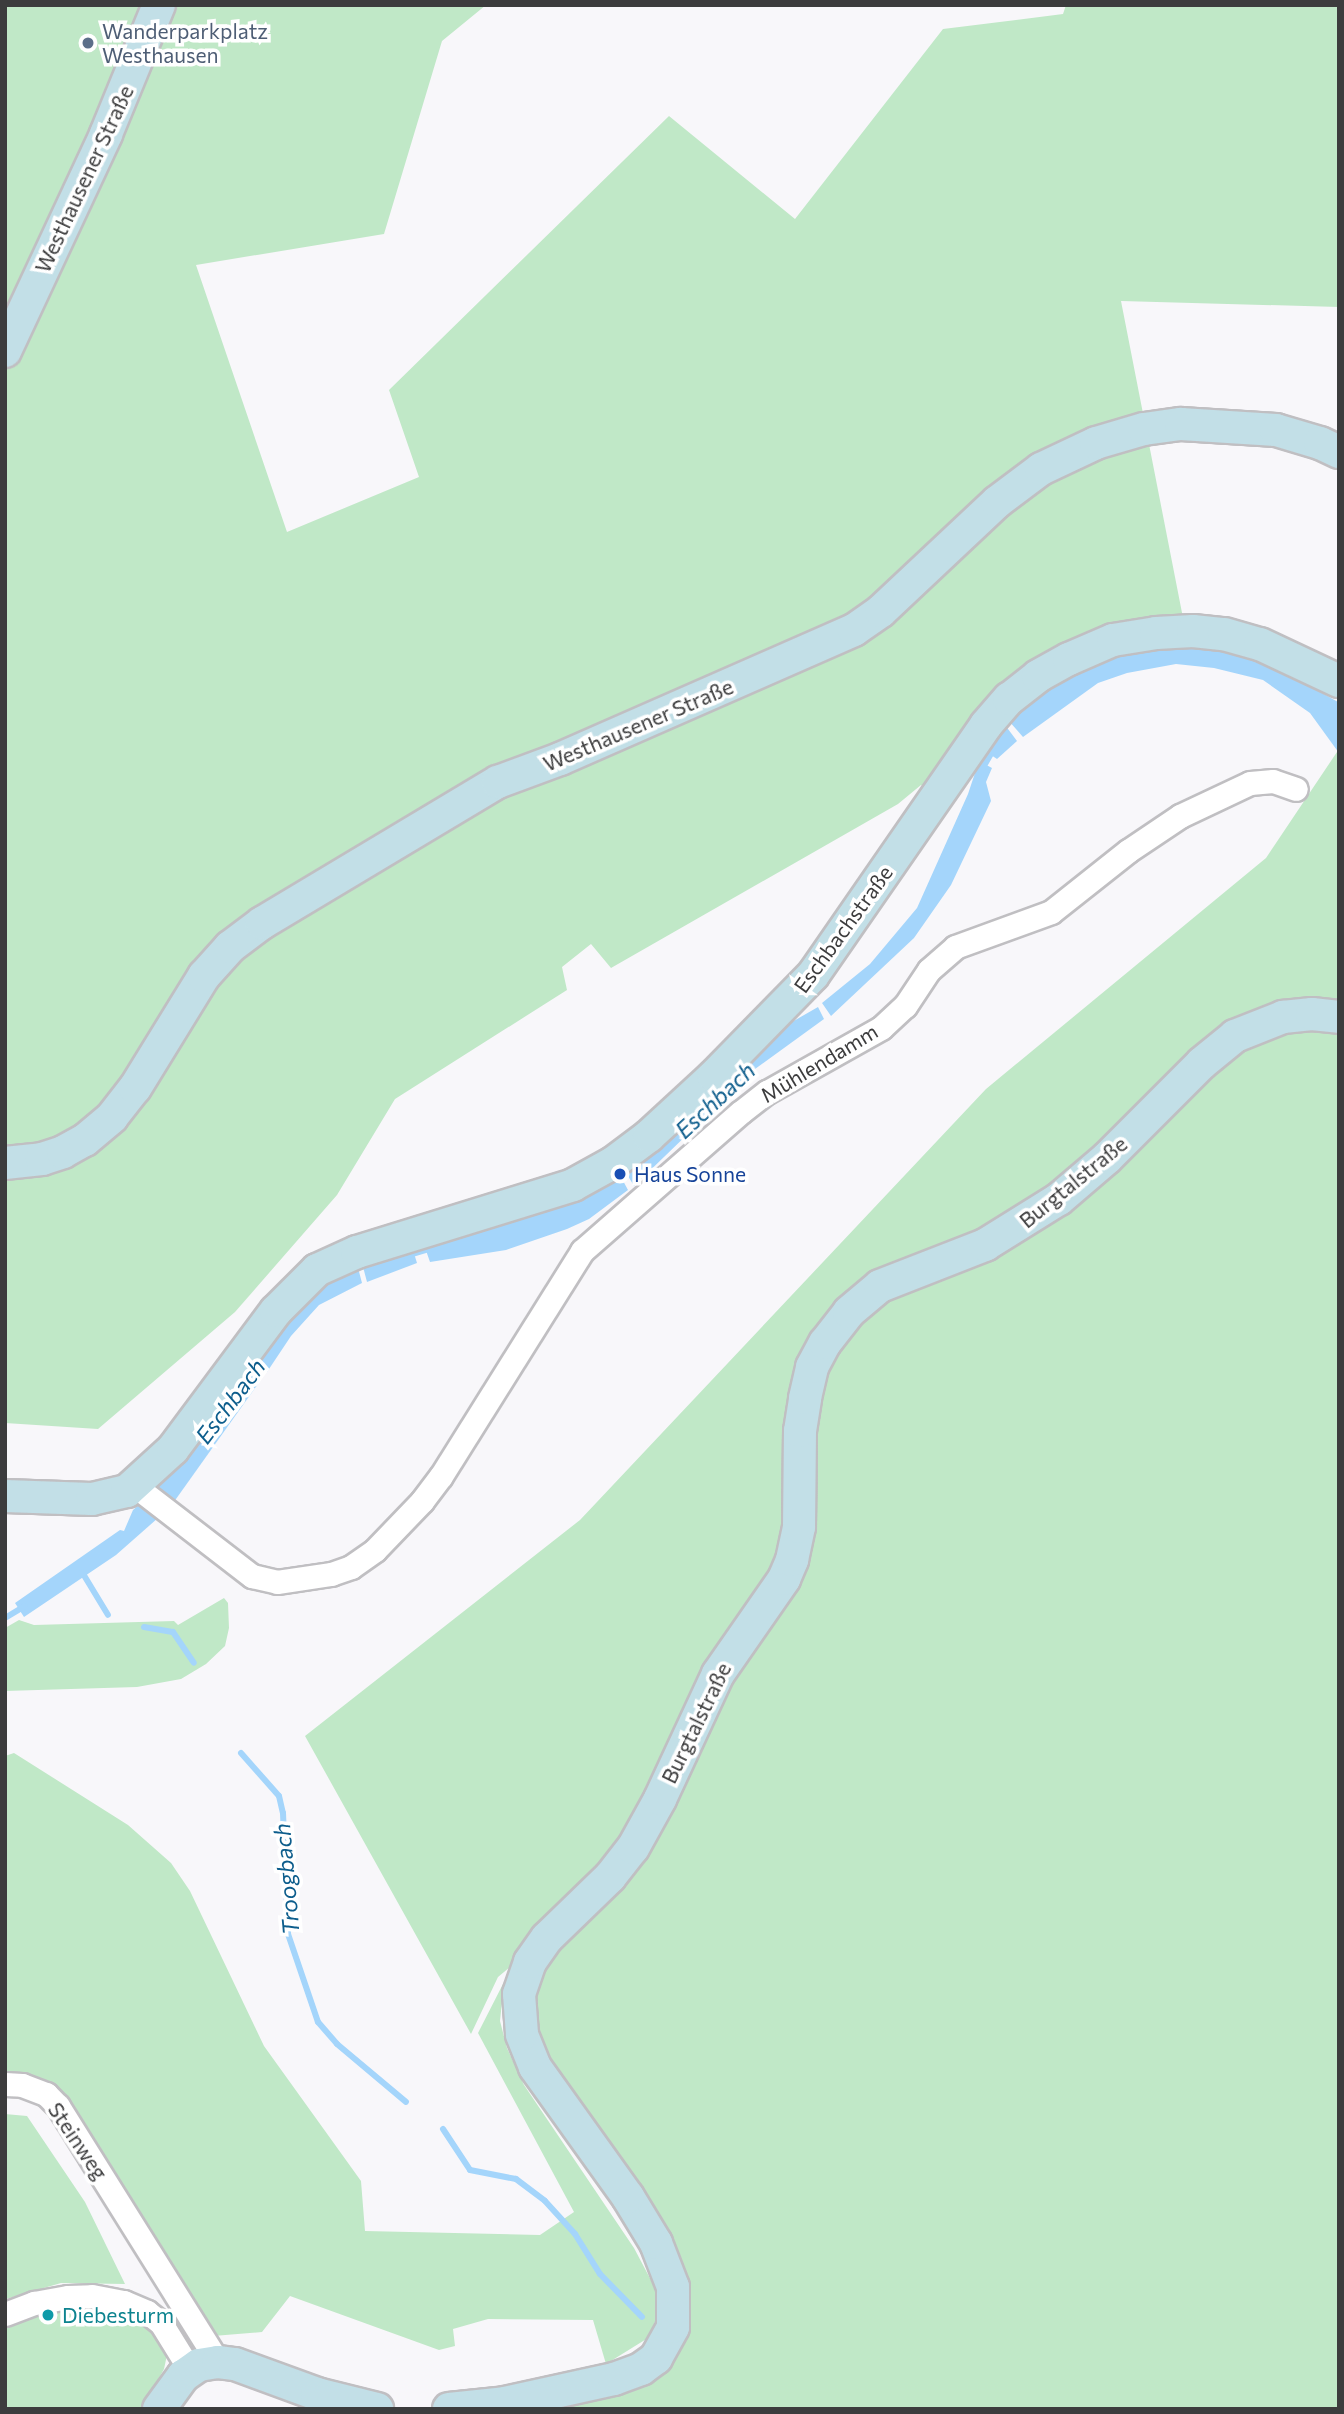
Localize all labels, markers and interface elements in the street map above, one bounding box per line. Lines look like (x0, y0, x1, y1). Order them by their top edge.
place label: Wanderparkplatz Westhausen (102, 18, 268, 68)
marker: Wanderparkplatz Westhausen (80, 35, 96, 51)
street label: Westhausener Straße (30, 81, 138, 277)
street label: Westhausener Straße (539, 674, 737, 776)
street label: Eschbachstraße (788, 860, 898, 998)
street label: Mühlendamm (756, 1018, 882, 1108)
water label: Eschbach (669, 1056, 761, 1144)
street label: Burgtalstraße (1014, 1131, 1132, 1233)
place label: Haus Sonne (634, 1161, 746, 1187)
marker: Haus Sonne (612, 1166, 628, 1182)
water label: Eschbach (189, 1353, 271, 1449)
street label: Burgtalstraße (656, 1659, 736, 1787)
water label: Troogbach (267, 1822, 305, 1936)
street label: Steinweg (43, 2098, 113, 2184)
place label: Diebesturm (62, 2302, 174, 2328)
marker: Diebesturm (40, 2307, 56, 2323)

